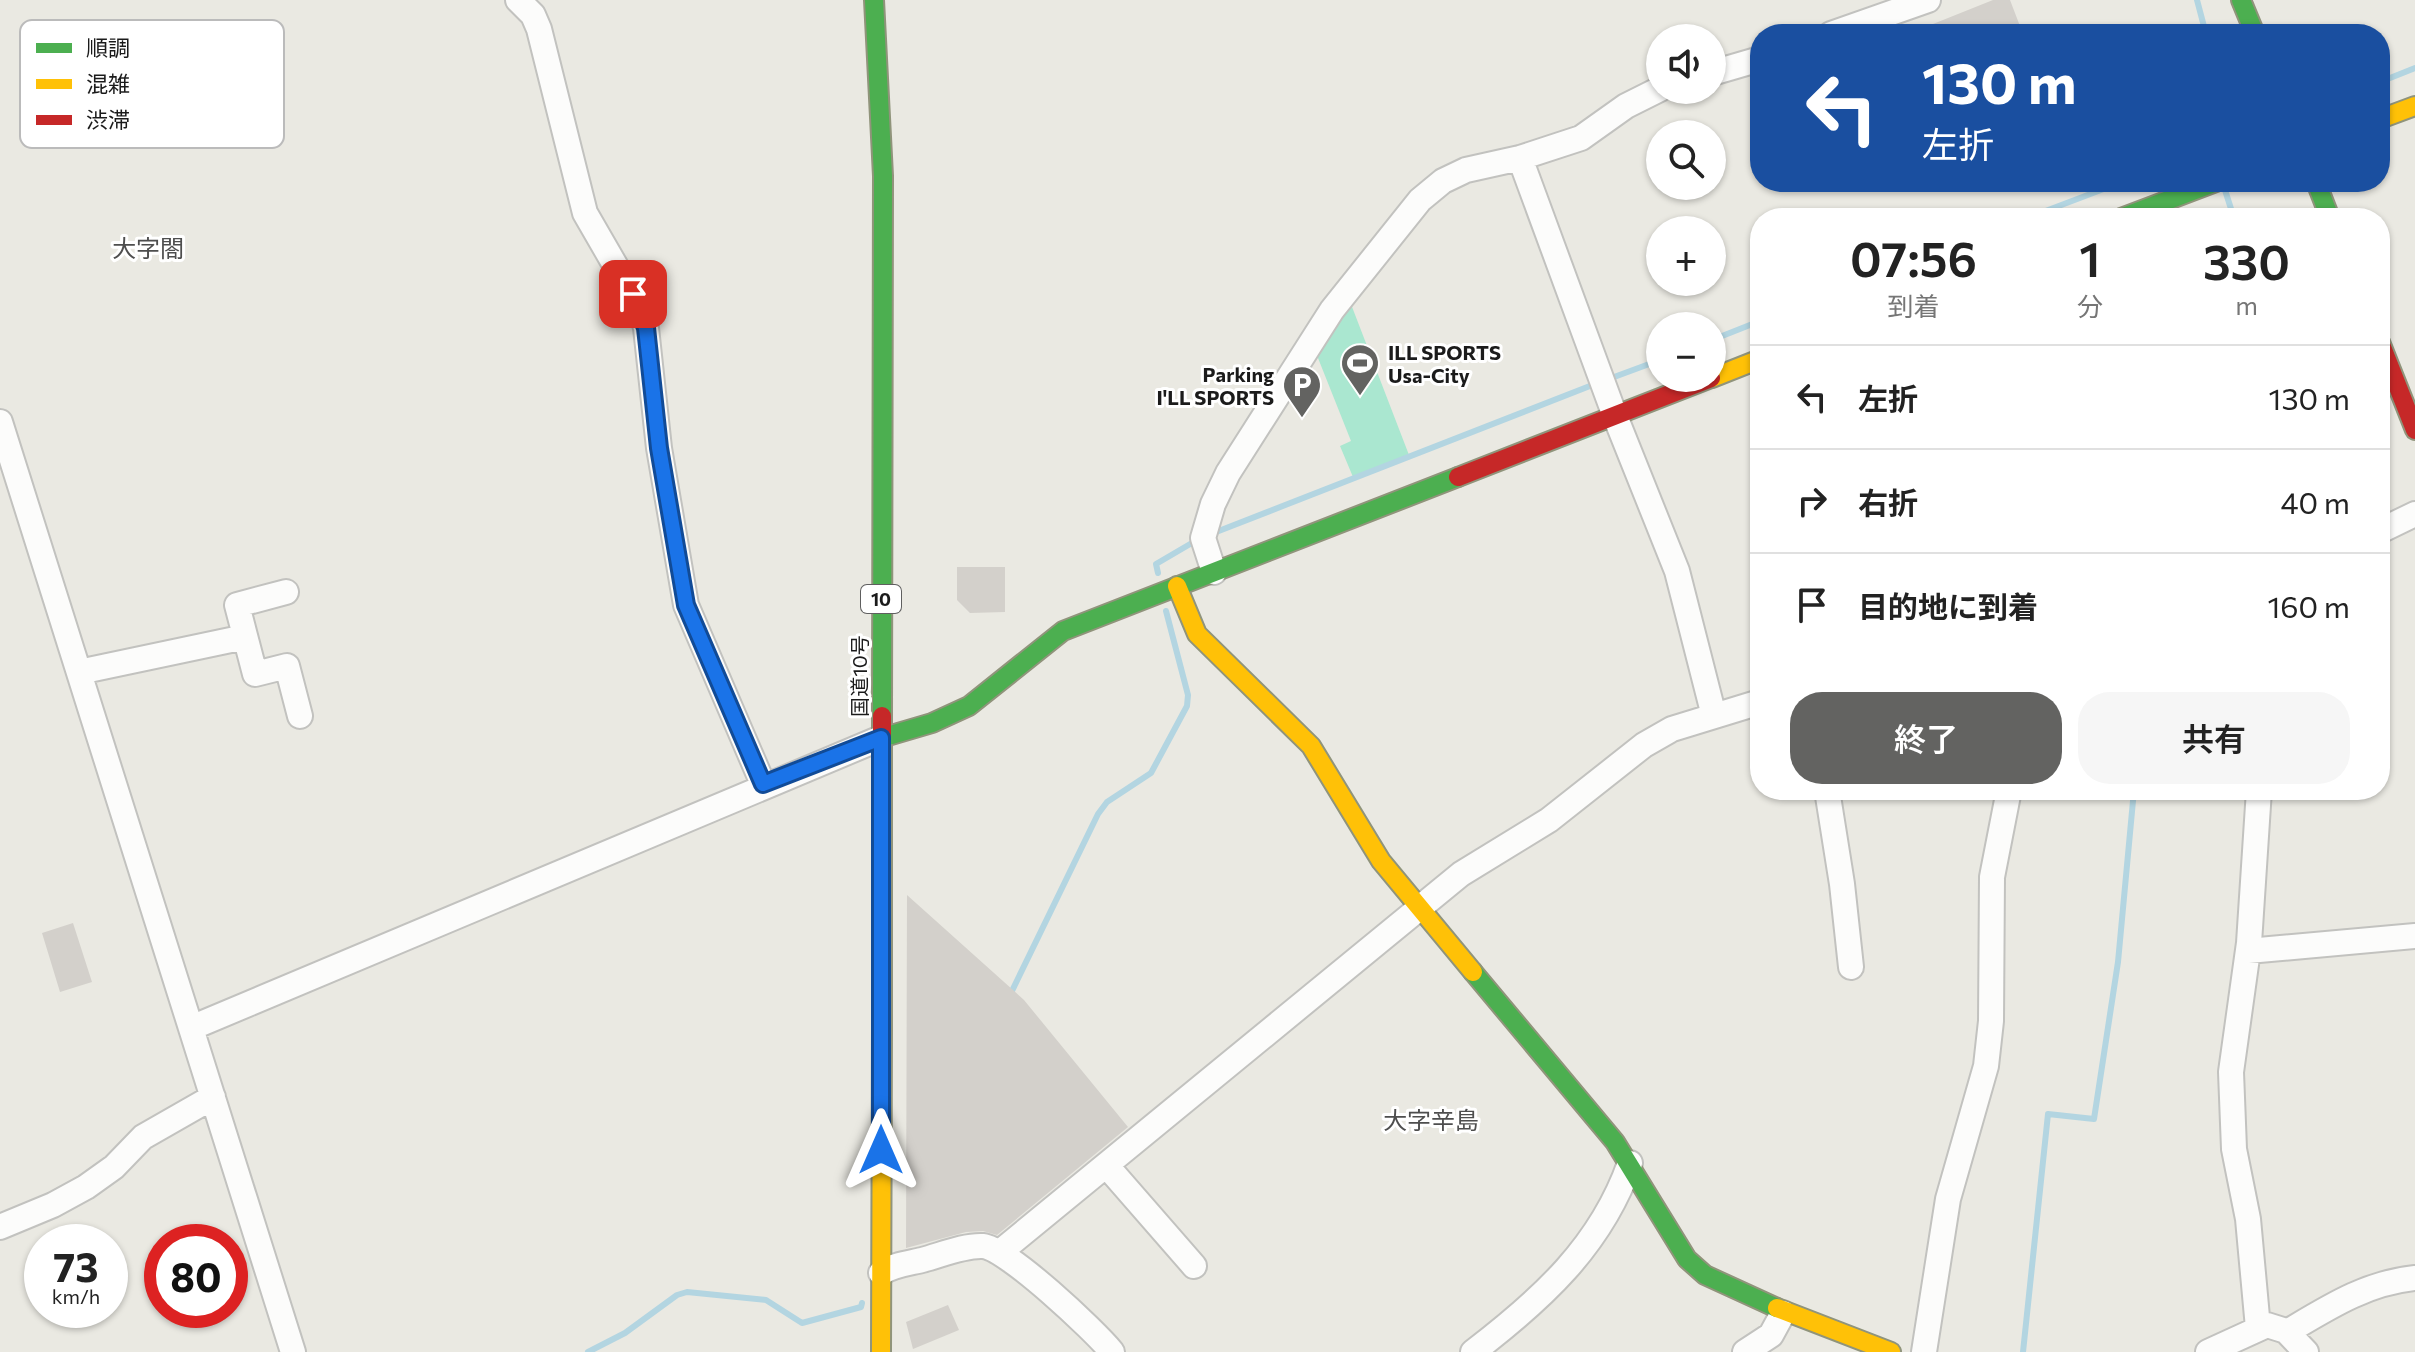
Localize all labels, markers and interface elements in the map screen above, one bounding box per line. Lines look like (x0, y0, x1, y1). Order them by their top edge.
legend (20, 20, 284, 148)
map controls (1646, 24, 1726, 392)
button: sound (1646, 24, 1726, 104)
text: 順調 (86, 34, 130, 61)
text: 130 m (1922, 47, 2077, 116)
icon: left (1790, 56, 1894, 160)
text: 混雑 (86, 70, 130, 97)
text: 渋滞 (86, 106, 130, 133)
button: search (1646, 120, 1726, 200)
text: 左折 (1922, 121, 1994, 165)
button: + (1646, 216, 1726, 296)
text: 07:56 (1850, 228, 1977, 287)
text: 1 (2079, 228, 2101, 287)
text: 330 (2203, 231, 2290, 290)
district label: 大字閤 (112, 233, 184, 262)
pin (599, 260, 667, 328)
icon: arrive (611, 272, 655, 316)
text: m (2235, 289, 2258, 320)
text: 到着 (1887, 290, 1939, 321)
text: 分 (2077, 290, 2103, 321)
button: − (1646, 312, 1726, 392)
place label: ILL SPORTS Usa-City (1388, 340, 1501, 387)
sports icon: ILL SPORTS Usa-City (1339, 342, 1381, 397)
place label: Parking I'LL SPORTS (1157, 362, 1274, 409)
parking icon: Parking I'LL SPORTS (1281, 364, 1323, 419)
icon: left (1790, 375, 1834, 419)
text: 左折 (1858, 379, 1918, 416)
text: 130 m (2269, 379, 2350, 416)
icon: right (1790, 479, 1834, 523)
text: 右折 (1858, 483, 1918, 520)
text: 40 m (2281, 483, 2350, 520)
icon: arrive (1790, 583, 1834, 627)
road number: 10 (861, 585, 901, 613)
text: 目的地に到着 (1858, 587, 2038, 624)
text: 160 m (2267, 587, 2350, 624)
street label: 国道10号 (847, 635, 871, 717)
button: 終了 (1790, 692, 2062, 784)
button: 共有 (2078, 692, 2350, 784)
district label: 大字辛島 (1383, 1105, 1479, 1134)
position arrow (839, 1108, 923, 1192)
speed limit sign: 80 (144, 1224, 248, 1328)
text: 73 (53, 1241, 99, 1290)
text: km/h (52, 1284, 100, 1308)

